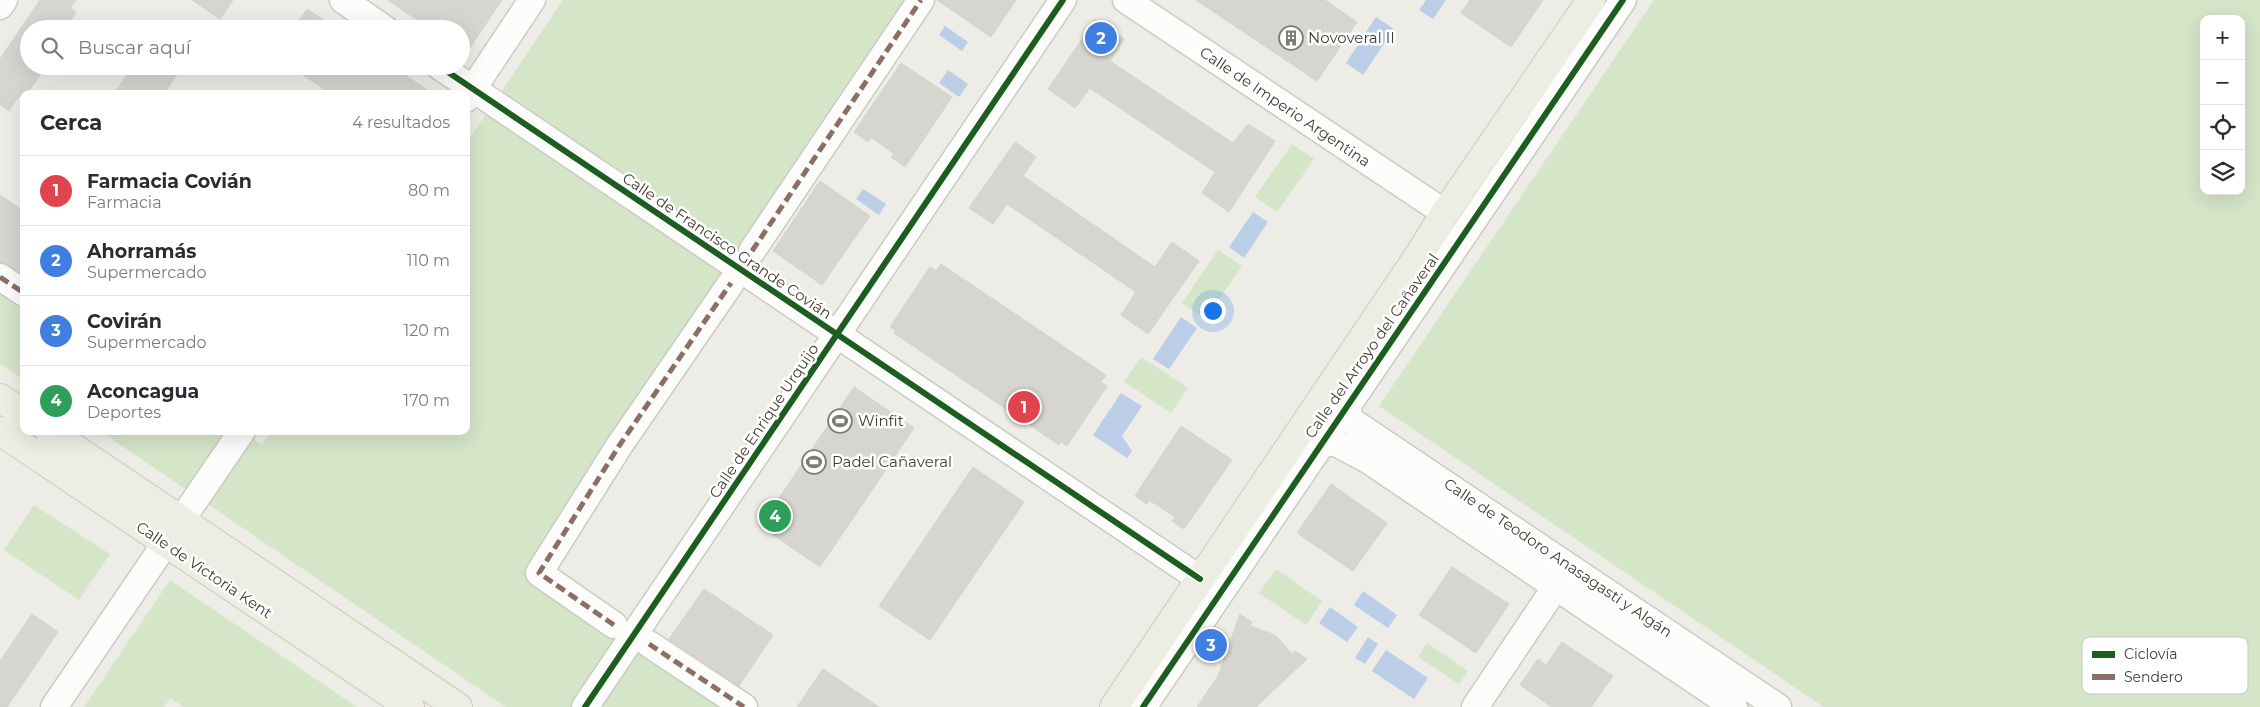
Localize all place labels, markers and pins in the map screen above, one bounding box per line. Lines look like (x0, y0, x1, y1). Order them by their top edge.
pin: 2 (1085, 19, 1117, 57)
building icon: Novoveral II (1278, 25, 1304, 51)
place label: Novoveral II (1308, 28, 1395, 47)
pin: 1 (1008, 388, 1040, 426)
sports icon: Winfit (827, 408, 853, 434)
place label: Winfit (858, 411, 904, 430)
sports icon: Padel Cañaveral (801, 449, 827, 475)
place label: Padel Cañaveral (832, 452, 952, 471)
pin: 4 (759, 497, 791, 535)
pin: 3 (1195, 626, 1227, 664)

